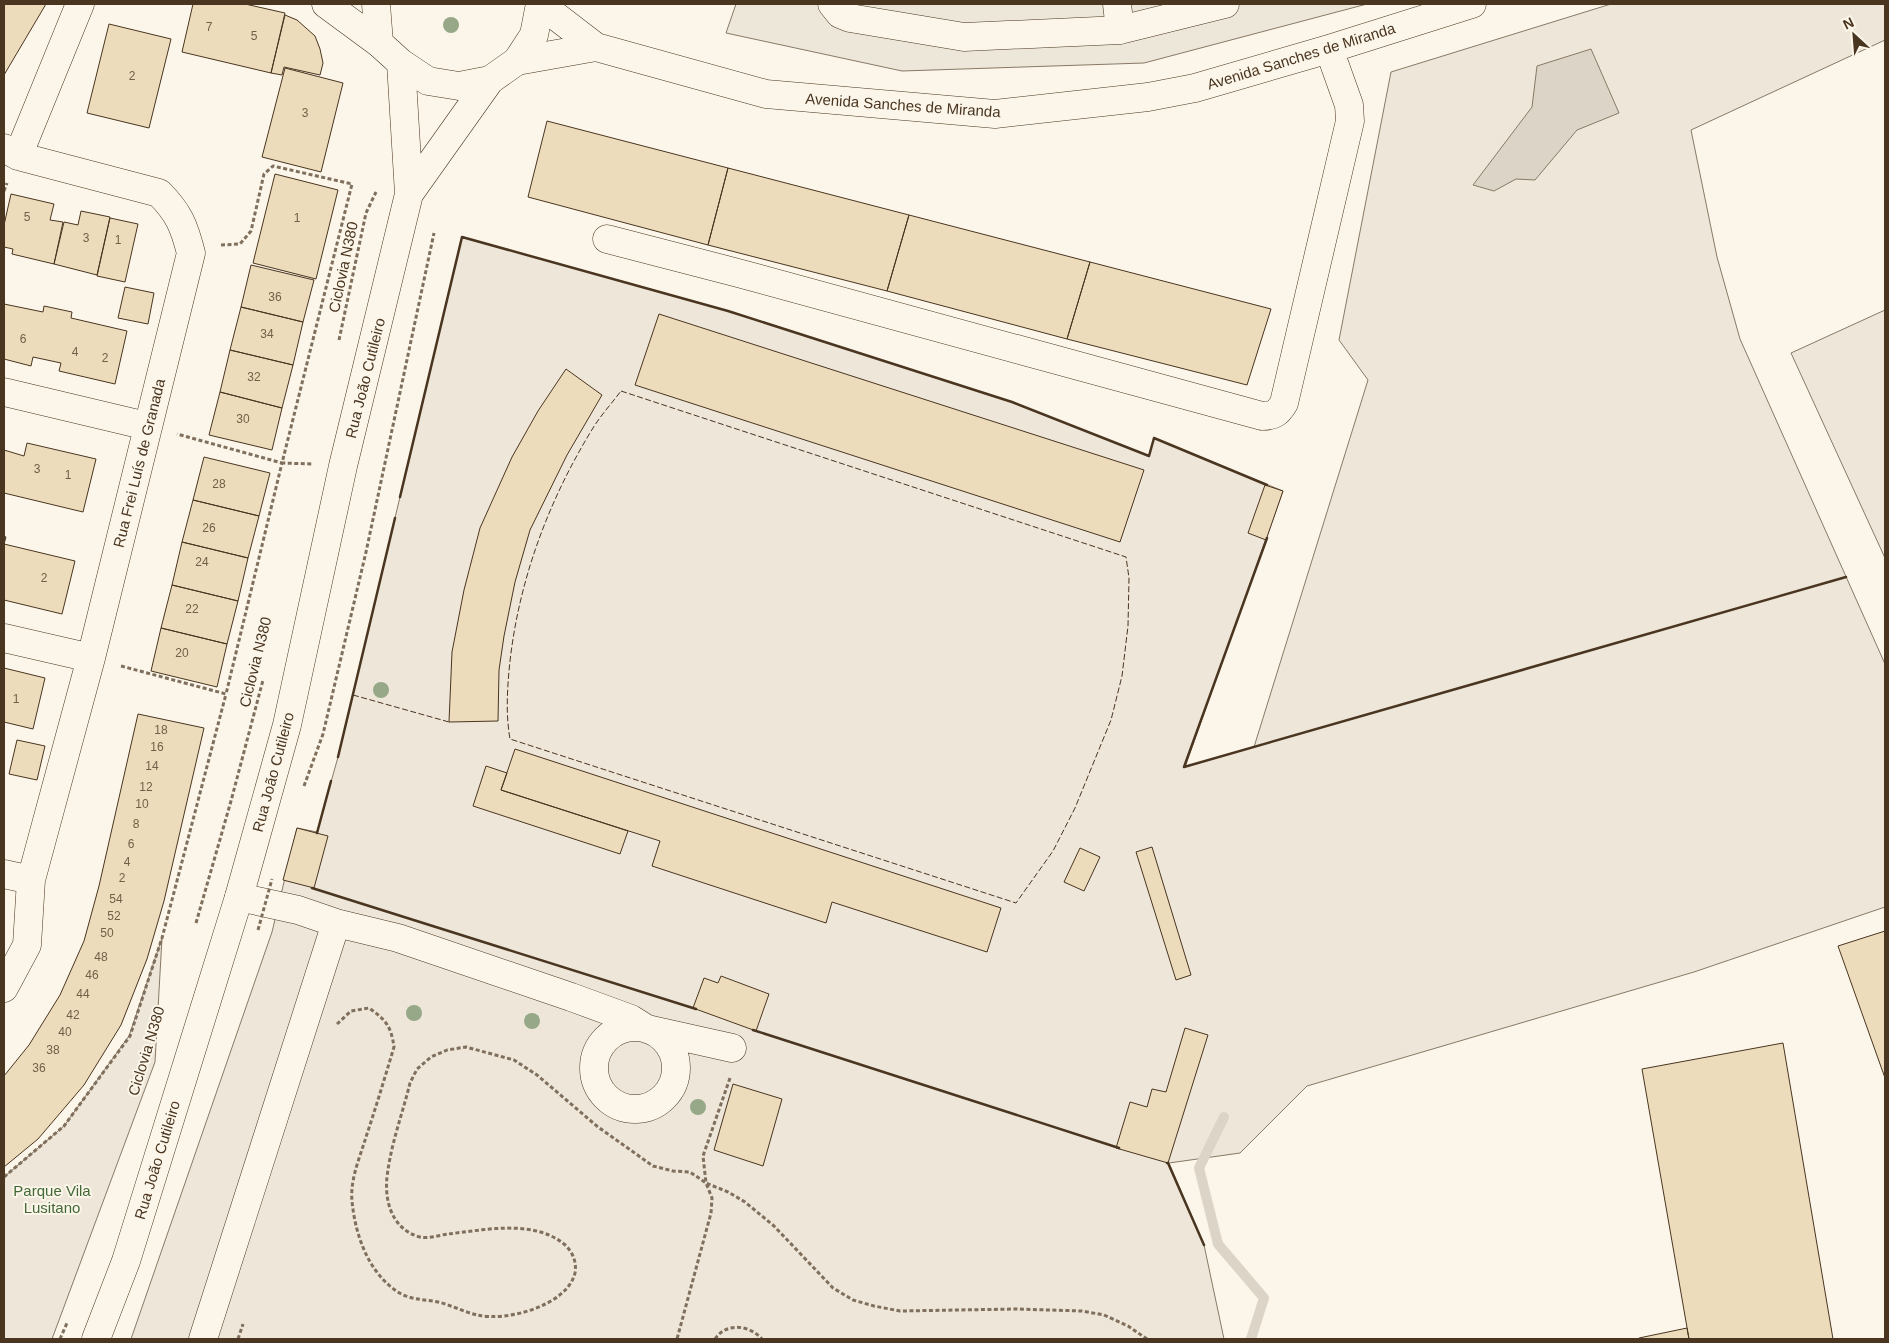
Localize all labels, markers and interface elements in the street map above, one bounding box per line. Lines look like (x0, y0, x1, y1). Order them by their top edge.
north arrow (1829, 10, 1879, 60)
text: N (1840, 14, 1856, 33)
street label: Avenida Sanches de Miranda (1205, 19, 1398, 93)
house number: 7 (206, 20, 213, 34)
house number: 5 (251, 29, 258, 43)
house number: 2 (129, 69, 136, 83)
street label: Avenida Sanches de Miranda (805, 90, 1002, 120)
house number: 3 (302, 106, 309, 120)
house number: 5 (24, 210, 31, 224)
house number: 1 (294, 211, 301, 225)
street label: Ciclovia N380 (325, 220, 361, 314)
house number: 3 (83, 231, 90, 245)
house number: 1 (115, 233, 122, 247)
house number: 36 (268, 290, 282, 304)
street label: Rua João Cutileiro (342, 316, 388, 440)
house number: 34 (260, 327, 274, 341)
house number: 6 (20, 332, 27, 346)
house number: 4 (72, 345, 79, 359)
house number: 2 (102, 351, 109, 365)
house number: 32 (247, 370, 261, 384)
street label: Rua Frei Luís de Granada (110, 376, 168, 549)
house number: 30 (236, 412, 250, 426)
house number: 3 (34, 462, 41, 476)
house number: 1 (65, 468, 72, 482)
house number: 28 (212, 477, 226, 491)
house number: 26 (202, 521, 216, 535)
house number: 24 (195, 555, 209, 569)
house number: 2 (41, 571, 48, 585)
house number: 22 (185, 602, 199, 616)
street label: Ciclovia N380 (236, 615, 274, 709)
house number: 20 (175, 646, 189, 660)
house number: 1 (13, 692, 20, 706)
street label: Rua João Cutileiro (249, 710, 297, 834)
house number: 18 (154, 723, 168, 737)
house number: 16 (150, 740, 164, 754)
house number: 14 (145, 759, 159, 773)
house number: 12 (139, 780, 153, 794)
house number: 10 (135, 797, 149, 811)
house number: 8 (133, 817, 140, 831)
house number: 6 (128, 837, 135, 851)
house number: 4 (124, 855, 131, 869)
house number: 2 (119, 871, 126, 885)
house number: 54 (109, 892, 123, 906)
house number: 52 (107, 909, 121, 923)
house number: 50 (100, 926, 114, 940)
house number: 48 (94, 950, 108, 964)
house number: 46 (85, 968, 99, 982)
house number: 44 (76, 987, 90, 1001)
street label: Ciclovia N380 (124, 1004, 168, 1098)
house number: 42 (66, 1008, 80, 1022)
house number: 40 (58, 1025, 72, 1039)
house number: 38 (46, 1043, 60, 1057)
house number: 36 (32, 1061, 46, 1075)
street label: Rua João Cutileiro (131, 1099, 183, 1221)
park label: Parque Vila Lusitano (13, 1182, 91, 1216)

